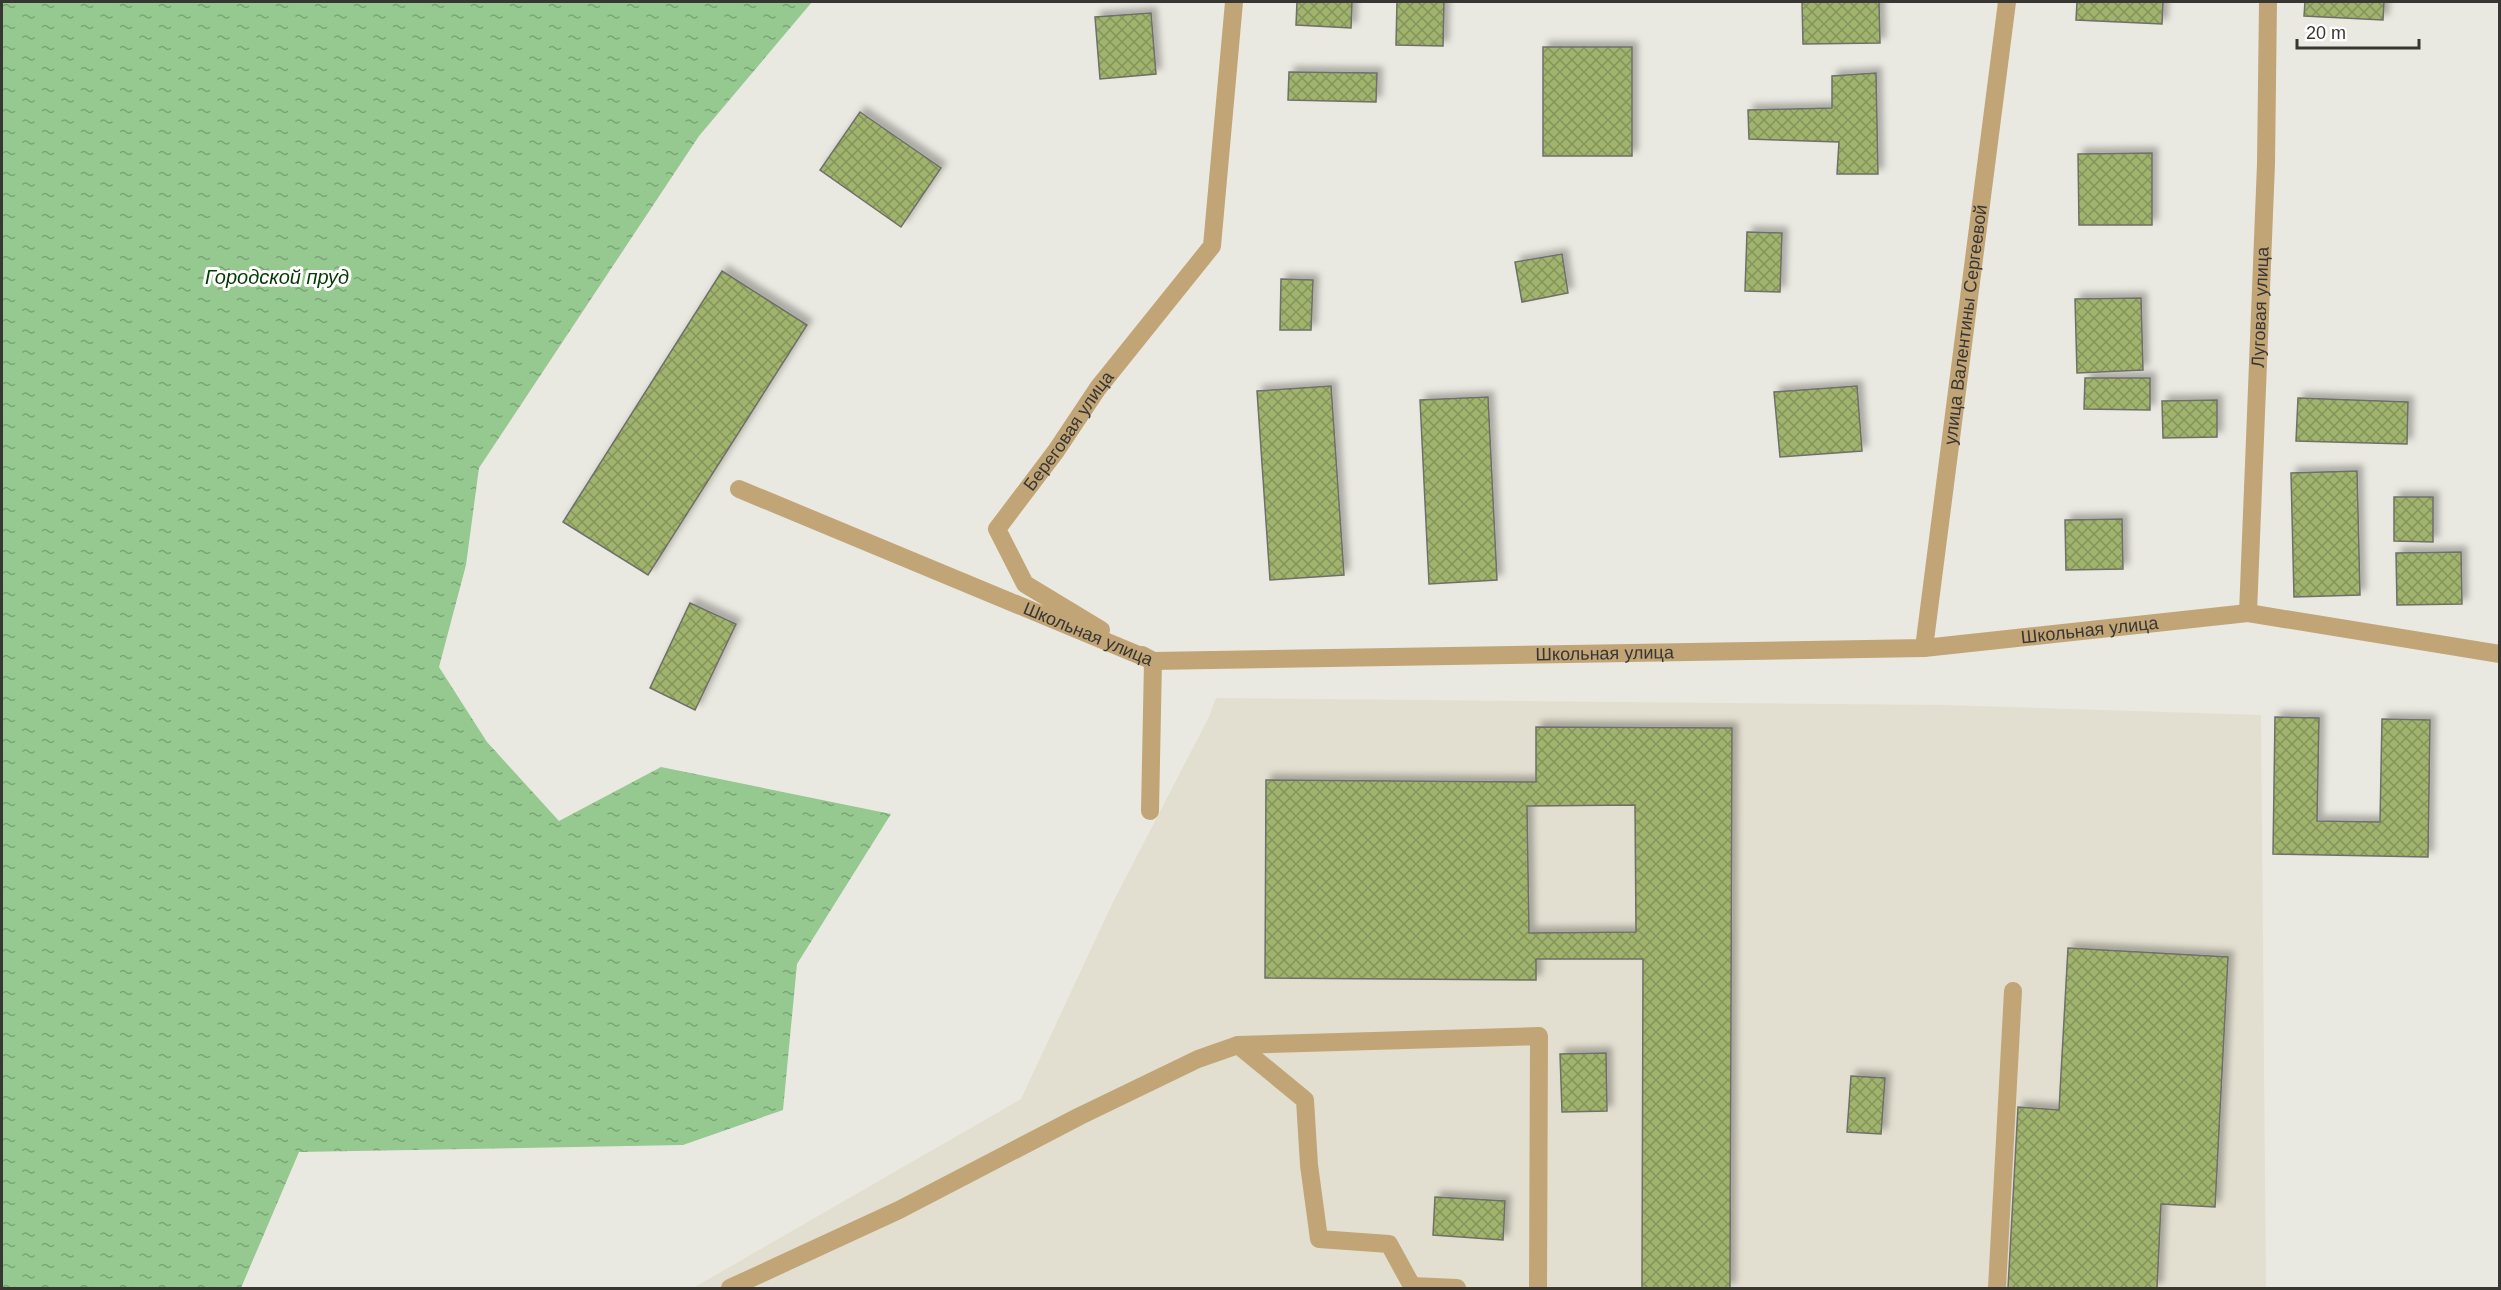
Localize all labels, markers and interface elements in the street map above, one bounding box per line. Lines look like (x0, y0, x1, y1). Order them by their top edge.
scale bar (2297, 12, 2418, 50)
text: 20 m (2306, 23, 2346, 43)
street label: улица Валентины Сергеевой (1940, 203, 1991, 446)
street label: Луговая улица (2248, 245, 2273, 368)
water label: Городской пруд (205, 266, 349, 288)
street label: Береговая улица (1020, 366, 1118, 495)
street label: Школьная улица (1020, 598, 1157, 670)
street label: Школьная улица (2020, 613, 2160, 647)
street label: Школьная улица (1535, 642, 1675, 665)

